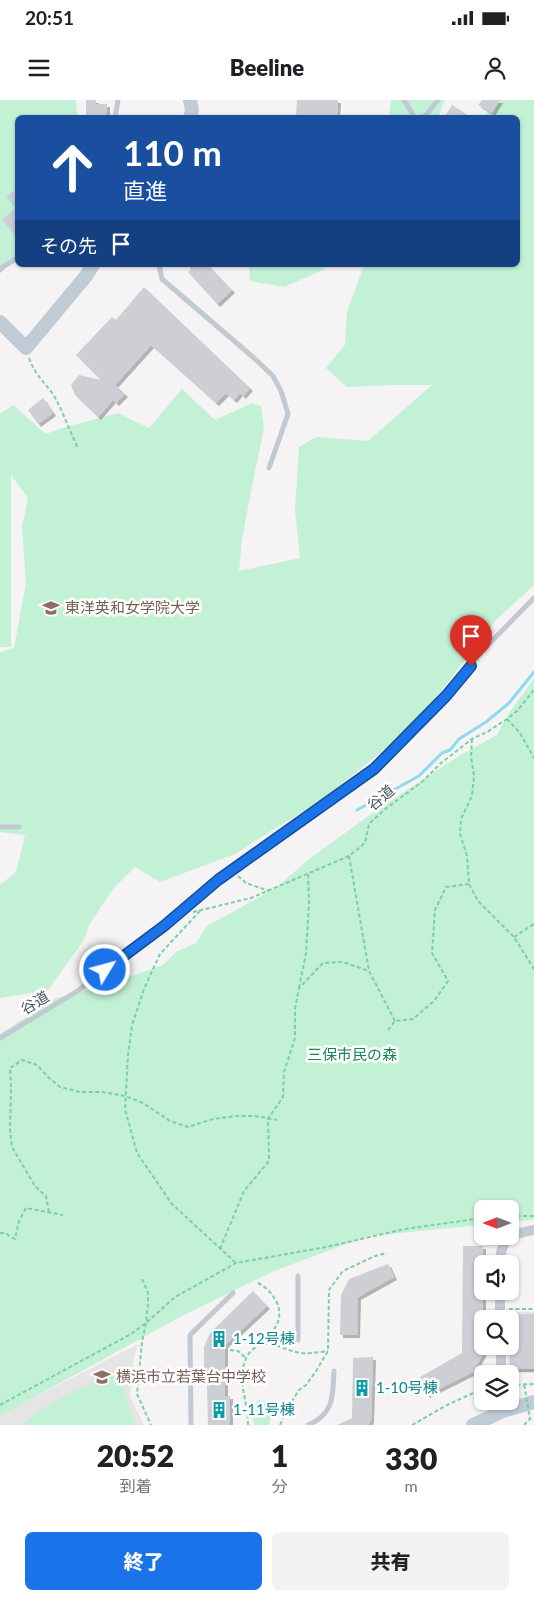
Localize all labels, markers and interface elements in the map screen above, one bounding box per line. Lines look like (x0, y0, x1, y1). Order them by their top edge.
text: 20:51 (25, 6, 74, 29)
icon: menu (25, 54, 53, 82)
text: Beeline (230, 54, 304, 81)
icon: person (481, 54, 509, 82)
text: 110 m (123, 131, 222, 173)
icon: ahead (40, 135, 105, 200)
text: 直進 (123, 177, 167, 204)
icon: arrive (107, 230, 135, 258)
text: その先 (40, 234, 97, 257)
school or university icon: 東洋英和女学院大学 (41, 598, 61, 618)
place label: 東洋英和女学院大学 (65, 598, 200, 616)
pin (450, 615, 492, 666)
icon: arrive (457, 622, 485, 650)
street label: 谷道 (363, 781, 398, 814)
position arrow (78, 943, 130, 995)
street label: 谷道 (17, 987, 52, 1018)
park label: 三保市民の森 (307, 1045, 397, 1063)
north arrow (474, 1200, 519, 1245)
map controls (474, 1200, 519, 1410)
button: sound (474, 1255, 519, 1300)
button: search (474, 1310, 519, 1355)
building icon: 1-12号棟 (209, 1329, 229, 1349)
place label: 1-12号棟 (233, 1329, 295, 1347)
button: layers (474, 1365, 519, 1410)
school or university icon: 横浜市立若葉台中学校 (92, 1367, 112, 1387)
place label: 横浜市立若葉台中学校 (116, 1367, 266, 1385)
building icon: 1-10号棟 (352, 1378, 372, 1398)
place label: 1-10号棟 (376, 1378, 438, 1396)
building icon: 1-11号棟 (209, 1400, 229, 1420)
place label: 1-11号棟 (233, 1400, 295, 1418)
text: 20:52 (97, 1437, 174, 1473)
text: 1 (271, 1437, 288, 1473)
text: 330 (385, 1440, 437, 1476)
text: 到着 (119, 1476, 151, 1495)
text: 分 (272, 1476, 288, 1495)
text: m (405, 1476, 418, 1495)
button: 終了 (25, 1532, 262, 1590)
button: 共有 (272, 1532, 509, 1590)

